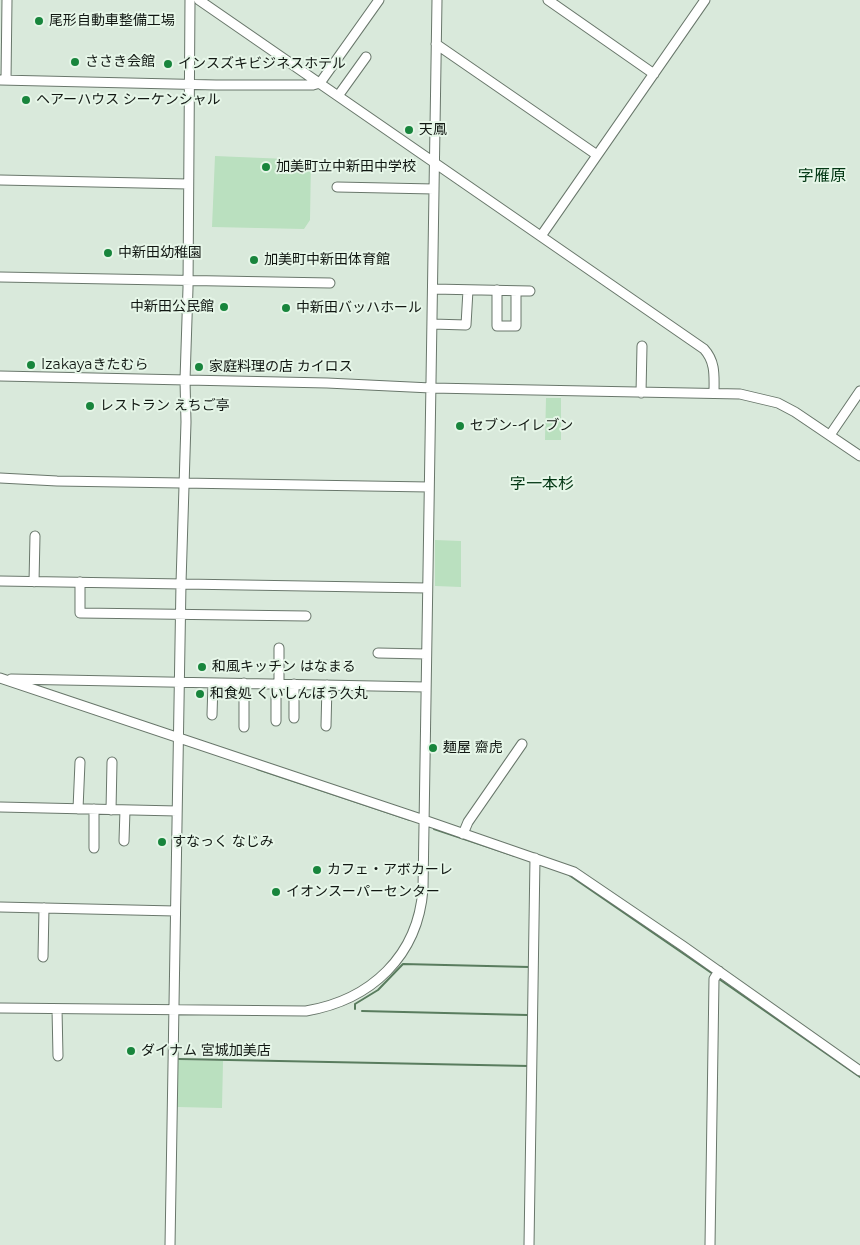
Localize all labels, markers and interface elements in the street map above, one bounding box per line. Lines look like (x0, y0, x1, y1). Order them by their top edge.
place label: 尾形自動車整備工場 (49, 13, 175, 29)
marker: 尾形自動車整備工場 (33, 15, 45, 27)
place label: ささき会館 (85, 54, 155, 70)
marker: ささき会館 (69, 56, 81, 68)
place label: インスズキビジネスホテル (178, 56, 346, 72)
marker: インスズキビジネスホテル (162, 58, 174, 70)
place label: ヘアーハウス シーケンシャル (36, 92, 221, 108)
marker: ヘアーハウス シーケンシャル (20, 94, 32, 106)
place label: 天鳳 (419, 122, 447, 138)
marker: 天鳳 (403, 124, 415, 136)
place label: 加美町立中新田中学校 (276, 159, 416, 175)
marker: 加美町立中新田中学校 (260, 161, 272, 173)
district label: 字雁原 (798, 166, 846, 186)
place label: 中新田幼稚園 (118, 245, 202, 261)
marker: 中新田幼稚園 (102, 247, 114, 259)
place label: 加美町中新田体育館 (264, 252, 390, 268)
marker: 加美町中新田体育館 (248, 254, 260, 266)
place label: 中新田公民館 (130, 299, 214, 315)
place label: 中新田バッハホール (296, 300, 422, 316)
marker: 中新田公民館 (218, 301, 230, 313)
marker: 中新田バッハホール (280, 302, 292, 314)
place label: Izakayaきたむら (41, 357, 148, 373)
marker: Izakayaきたむら (25, 359, 37, 371)
place label: 家庭料理の店 カイロス (209, 359, 353, 375)
marker: 家庭料理の店 カイロス (193, 361, 205, 373)
place label: レストラン えちご亭 (100, 398, 230, 414)
marker: レストラン えちご亭 (84, 400, 96, 412)
place label: セブン-イレブン (470, 418, 573, 434)
marker: セブン-イレブン (454, 420, 466, 432)
district label: 字一本杉 (510, 474, 574, 494)
place label: 和風キッチン はなまる (212, 659, 356, 675)
marker: 和風キッチン はなまる (196, 661, 208, 673)
place label: 和食処 くいしんぼう久丸 (210, 686, 368, 702)
marker: 和食処 くいしんぼう久丸 (194, 688, 206, 700)
place label: 麺屋 齋虎 (443, 740, 503, 756)
marker: 麺屋 齋虎 (427, 742, 439, 754)
place label: すなっく なじみ (172, 834, 274, 850)
marker: すなっく なじみ (156, 836, 168, 848)
place label: カフェ・アボカーレ (327, 862, 453, 878)
marker: カフェ・アボカーレ (311, 864, 323, 876)
place label: イオンスーパーセンター (286, 884, 440, 900)
marker: イオンスーパーセンター (270, 886, 282, 898)
place label: ダイナム 宮城加美店 (141, 1043, 271, 1059)
marker: ダイナム 宮城加美店 (125, 1045, 137, 1057)

